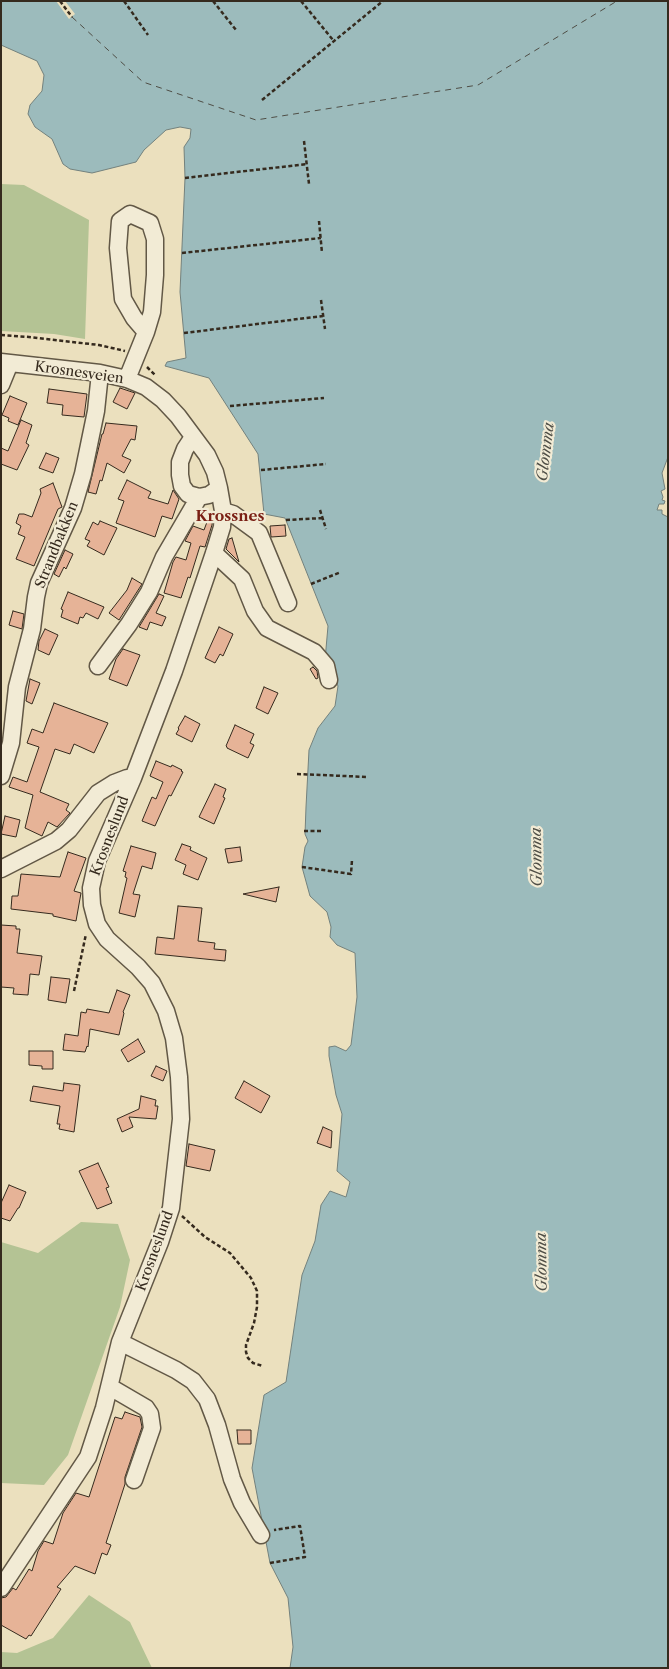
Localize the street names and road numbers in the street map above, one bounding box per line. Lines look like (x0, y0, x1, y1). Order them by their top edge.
street label: Krosnesveien (33, 358, 125, 388)
street label: Strandbakken (32, 499, 82, 591)
street label: Krosneslund (87, 794, 133, 878)
street label: Krosneslund (133, 1209, 177, 1293)

